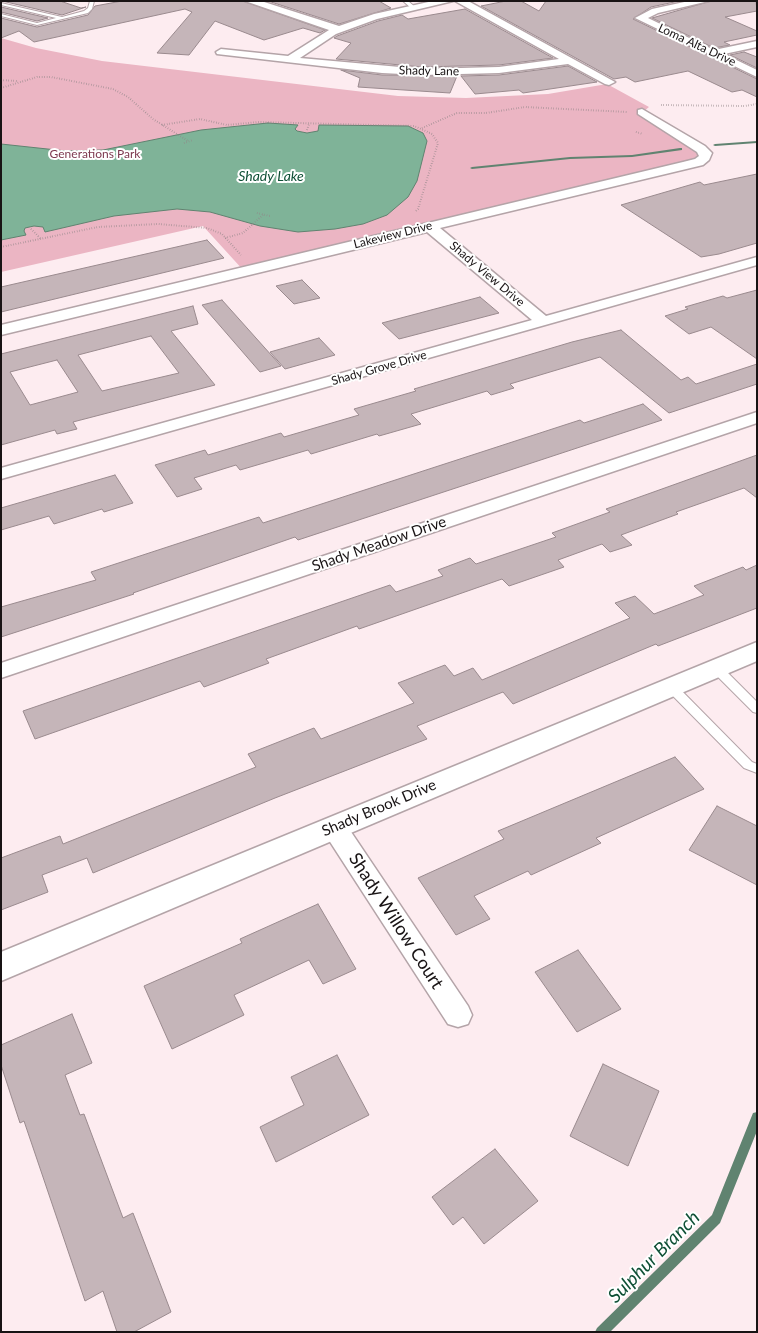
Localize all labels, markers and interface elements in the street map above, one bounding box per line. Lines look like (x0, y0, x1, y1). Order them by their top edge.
street label: Loma Alta Drive (656, 21, 738, 69)
street label: Shady Lane (399, 63, 459, 79)
park label: Generations Park (50, 147, 140, 161)
water label: Shady Lake (238, 168, 304, 184)
street label: Lakeview Drive (352, 218, 434, 252)
street label: Shady View Drive (447, 238, 527, 310)
street label: Shady Grove Drive (330, 348, 428, 388)
street label: Shady Meadow Drive (309, 513, 449, 575)
street label: Shady Brook Drive (319, 776, 439, 840)
street label: Shady Willow Court (344, 849, 448, 993)
water label: Sulphur Branch (603, 1206, 705, 1308)

